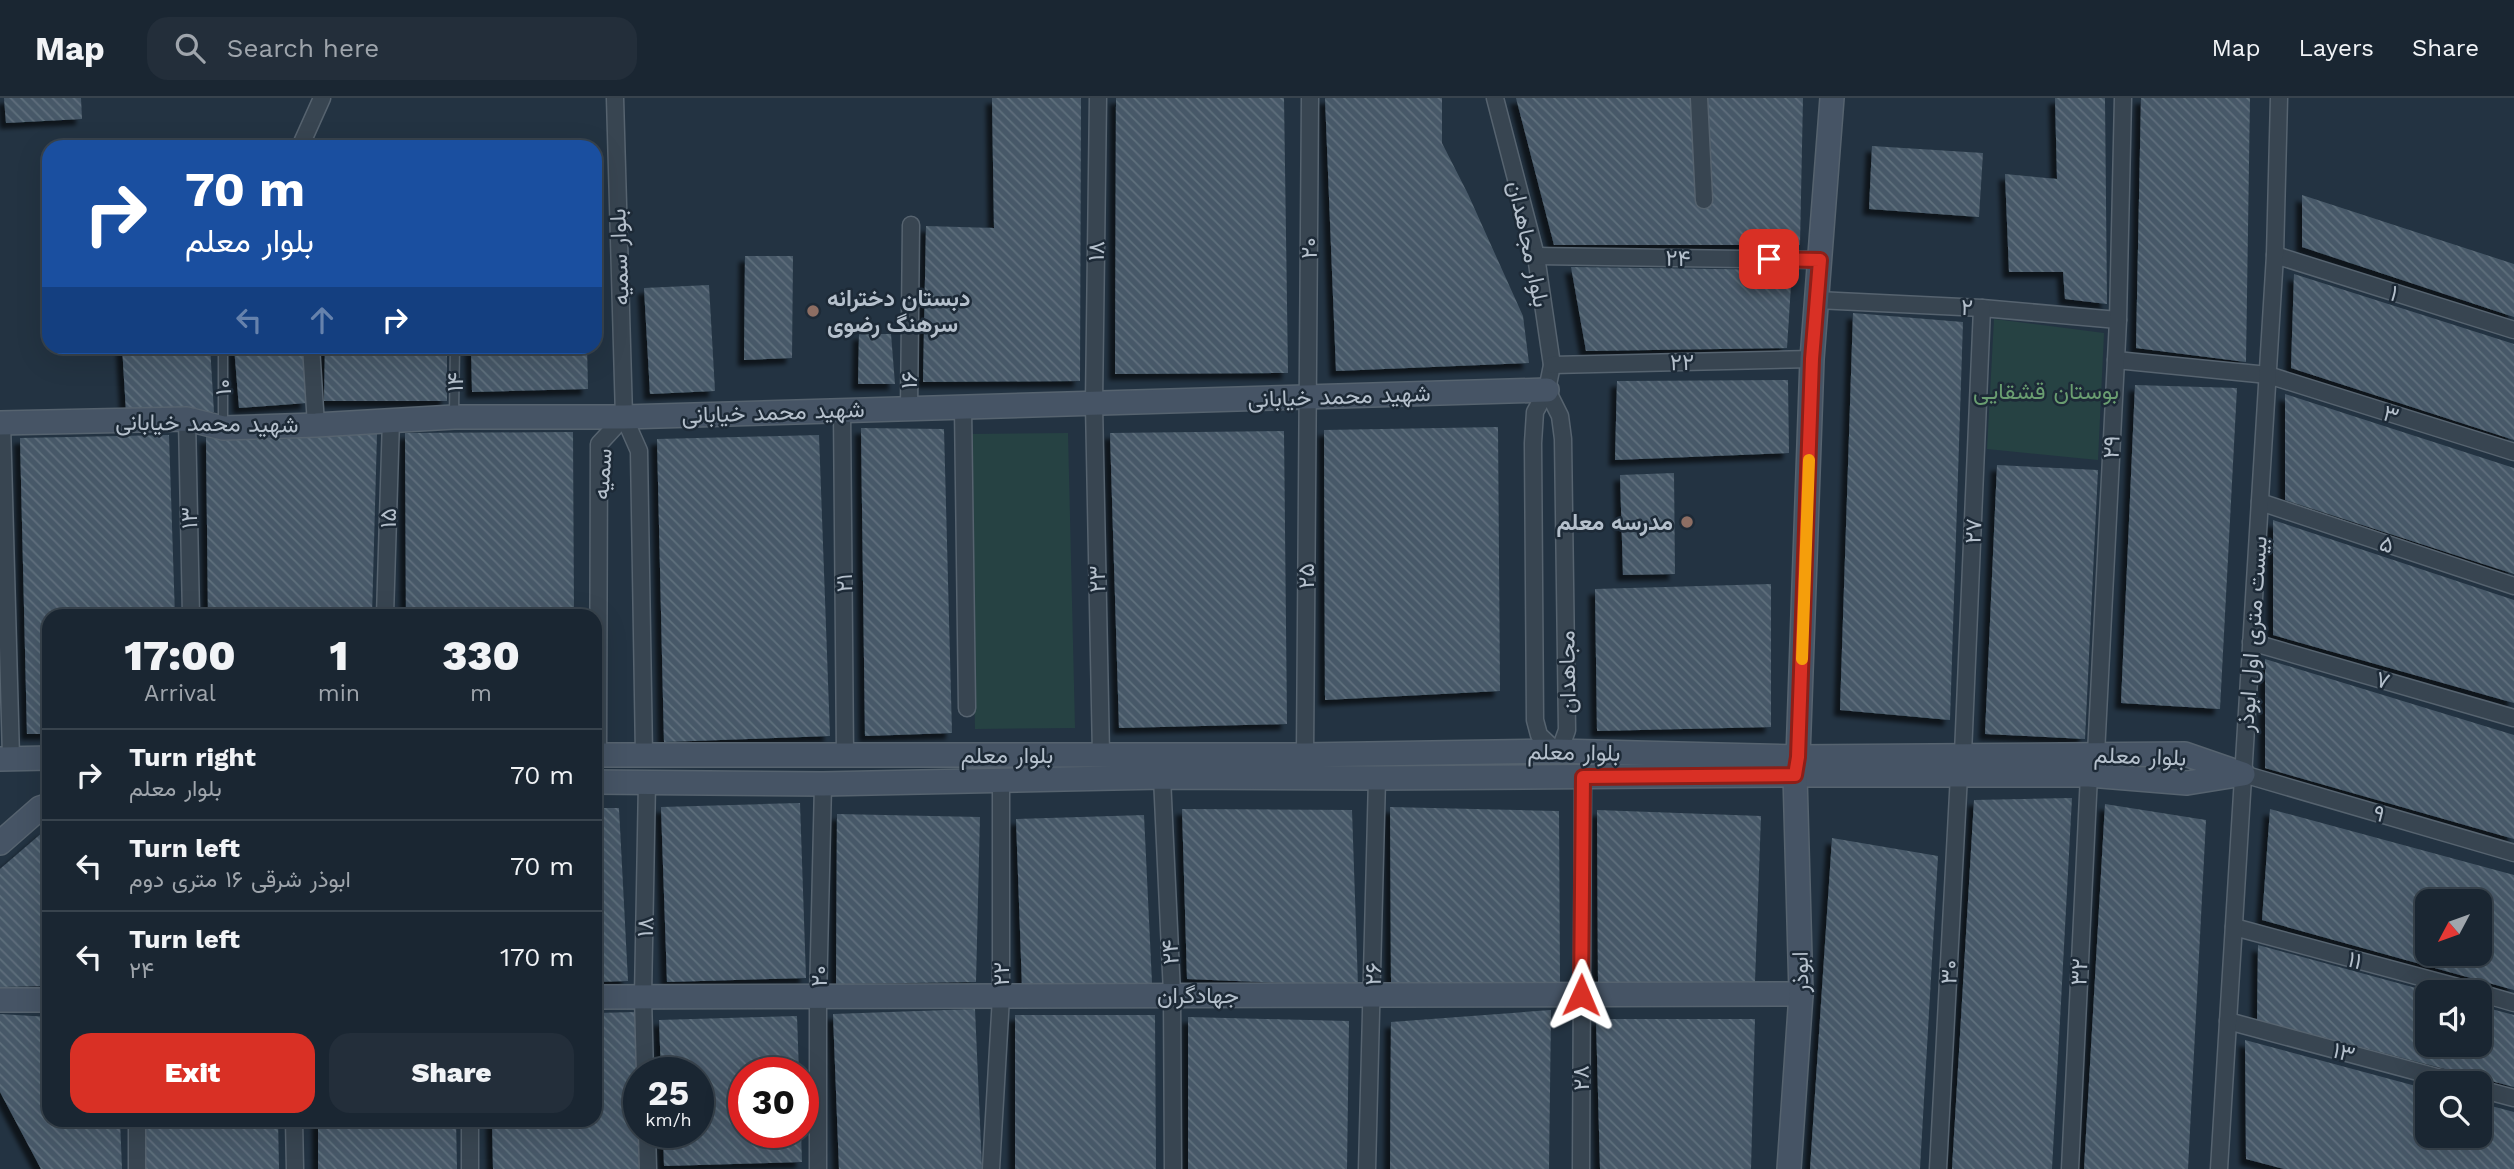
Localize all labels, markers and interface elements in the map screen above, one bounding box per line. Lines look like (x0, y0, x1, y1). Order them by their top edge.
search box (147, 17, 637, 80)
text: Map (35, 29, 105, 68)
icon: search (171, 29, 209, 67)
text: Search here (227, 33, 379, 63)
text: Map (2212, 34, 2260, 62)
text: Layers (2298, 34, 2374, 62)
text: Share (2412, 34, 2479, 62)
text: 70 m (185, 160, 305, 218)
icon: right (70, 168, 161, 259)
street label: بلوار مجاهدان (1501, 178, 1555, 310)
street label: بلوار سمیه (604, 208, 636, 306)
text: بلوار معلم (185, 222, 314, 260)
pin (1739, 229, 1799, 289)
street label: ۲۰ (1296, 237, 1323, 259)
icon: arrive (1750, 240, 1788, 278)
street label: ۱۸ (1083, 241, 1110, 261)
street label: ۲۴ (1665, 245, 1691, 272)
street label: ۱ (2387, 280, 2401, 307)
place label: دبستان دخترانه سرهنگ رضوی (827, 285, 970, 339)
street label: ۲ (1960, 294, 1974, 321)
icon: left (230, 301, 268, 339)
icon: ahead (303, 301, 341, 339)
icon: right (376, 301, 414, 339)
marker: دبستان دخترانه سرهنگ رضوی (805, 303, 821, 319)
street label: ۲۲ (1670, 349, 1694, 376)
street label: ۱۶ (896, 371, 923, 389)
street label: ۱۴ (442, 372, 469, 392)
park label: بوستان قشقایی (1973, 378, 2119, 406)
street label: ۱۰ (210, 379, 237, 395)
street label: شهید محمد خیابانی (1247, 380, 1431, 414)
street label: شهید محمد خیابانی (681, 396, 865, 430)
street label: ۳ (2380, 399, 2402, 430)
street label: شهید محمد خیابانی (115, 408, 299, 440)
street label: ۲۹ (2097, 435, 2126, 459)
street label: سمیه (587, 447, 618, 501)
street label: ۱۳ (176, 507, 203, 529)
street label: ۱۵ (375, 507, 402, 529)
place label: مدرسه معلم (1557, 509, 1673, 537)
marker: مدرسه معلم (1679, 514, 1695, 530)
street label: ۲۷ (1960, 518, 1987, 544)
street label: ۵ (2376, 530, 2397, 559)
street label: بیست متری اول ابوذر (2232, 535, 2274, 734)
street label: ۲۵ (1293, 563, 1320, 589)
street label: ۲۳ (1084, 565, 1111, 593)
street label: ۲۱ (831, 573, 858, 593)
street label: مجاهدان (1553, 630, 1582, 714)
text: 17:00 (124, 631, 236, 680)
text: 1 (330, 631, 348, 680)
text: 330 (442, 631, 520, 680)
street label: ۷ (2373, 666, 2393, 695)
text: Arrival (144, 680, 216, 707)
text: min (318, 680, 360, 707)
text: m (470, 680, 492, 707)
street label: بلوار معلم (1527, 738, 1621, 768)
street label: بلوار معلم (2093, 741, 2187, 773)
text: Turn right (129, 742, 256, 772)
street label: بلوار معلم (961, 742, 1053, 770)
icon: right (70, 756, 108, 794)
text: 70 m (510, 760, 574, 790)
text: بلوار معلم (129, 775, 222, 802)
street label: ۹ (2370, 799, 2388, 828)
text: Turn left (129, 833, 240, 863)
icon: left (70, 847, 108, 885)
text: 70 m (510, 851, 574, 881)
text: ابوذر شرقی ۱۶ متری دوم (129, 866, 351, 893)
north arrow (2415, 889, 2492, 966)
map controls (2415, 889, 2492, 1148)
street label: ۱۸ (632, 917, 659, 937)
text: Turn left (129, 924, 240, 954)
icon: left (70, 938, 108, 976)
street label: ۲۴ (1156, 939, 1185, 965)
text: 170 m (500, 942, 574, 972)
street label: ۱۱ (2345, 946, 2365, 975)
street label: ابوذر (1787, 951, 1815, 994)
text: ۲۴ (129, 957, 154, 984)
position arrow (1544, 958, 1618, 1032)
street label: ۳۲ (2065, 958, 2094, 986)
street label: ۳۰ (1935, 959, 1964, 985)
street label: ۲۲ (988, 962, 1015, 986)
street label: ۲۶ (1360, 962, 1387, 986)
street label: ۲۰ (806, 965, 833, 987)
button: sound (2415, 980, 2492, 1057)
street label: جهادگران (1157, 982, 1239, 1010)
button: Exit (70, 1033, 315, 1113)
button: Share (329, 1033, 574, 1113)
street label: ۱۳ (2330, 1037, 2358, 1068)
speed limit sign: 30 (728, 1057, 819, 1148)
street label: ۲۸ (1568, 1065, 1595, 1091)
button: search (2415, 1071, 2492, 1148)
text: 25 (648, 1072, 689, 1114)
text: km/h (645, 1109, 692, 1130)

